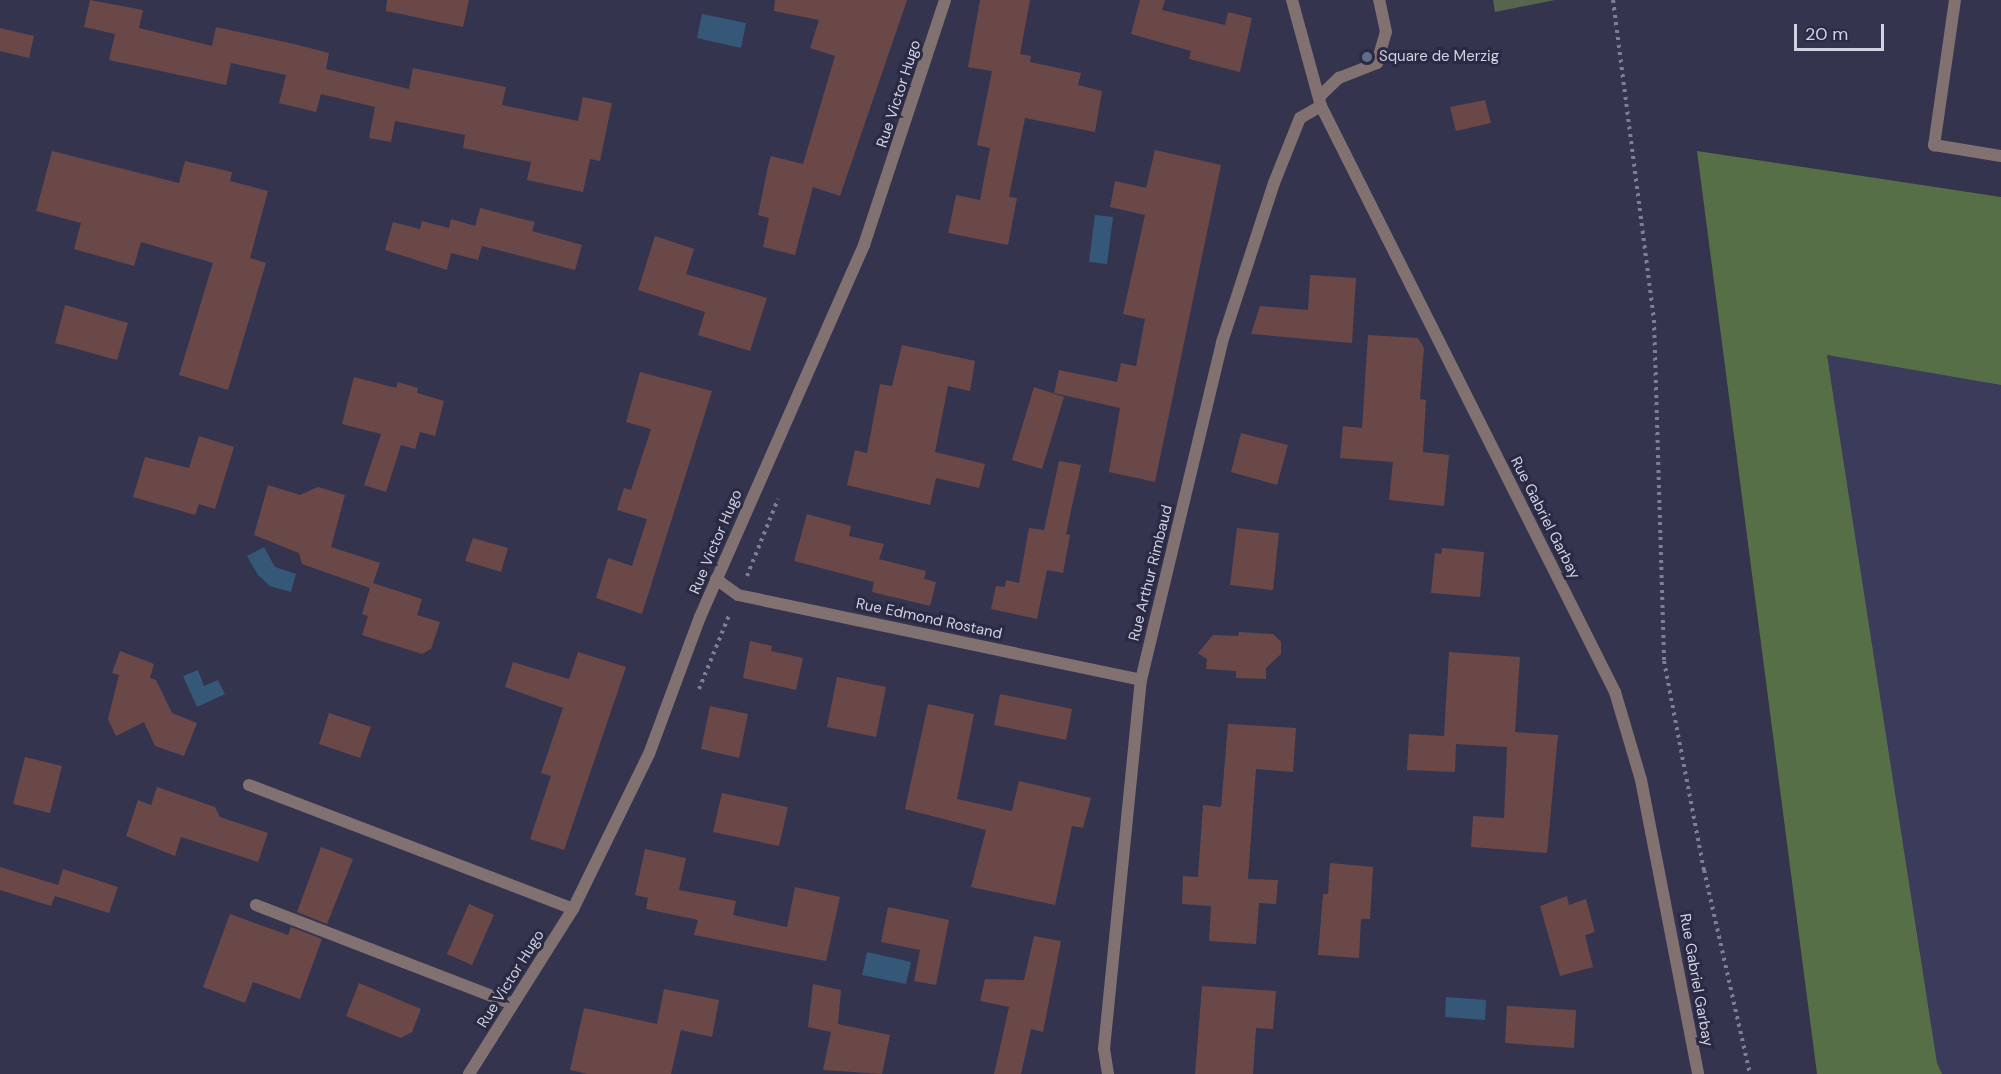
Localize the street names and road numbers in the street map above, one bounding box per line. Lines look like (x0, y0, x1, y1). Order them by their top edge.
street label: Rue Victor Hugo (873, 38, 925, 150)
street label: Rue Gabriel Garbay (1506, 454, 1584, 582)
street label: Rue Victor Hugo (686, 487, 746, 597)
street label: Rue Arthur Rimbaud (1125, 503, 1177, 643)
street label: Rue Edmond Rostand (854, 595, 1004, 643)
street label: Rue Gabriel Garbay (1675, 912, 1717, 1048)
street label: Rue Victor Hugo (474, 927, 548, 1031)

